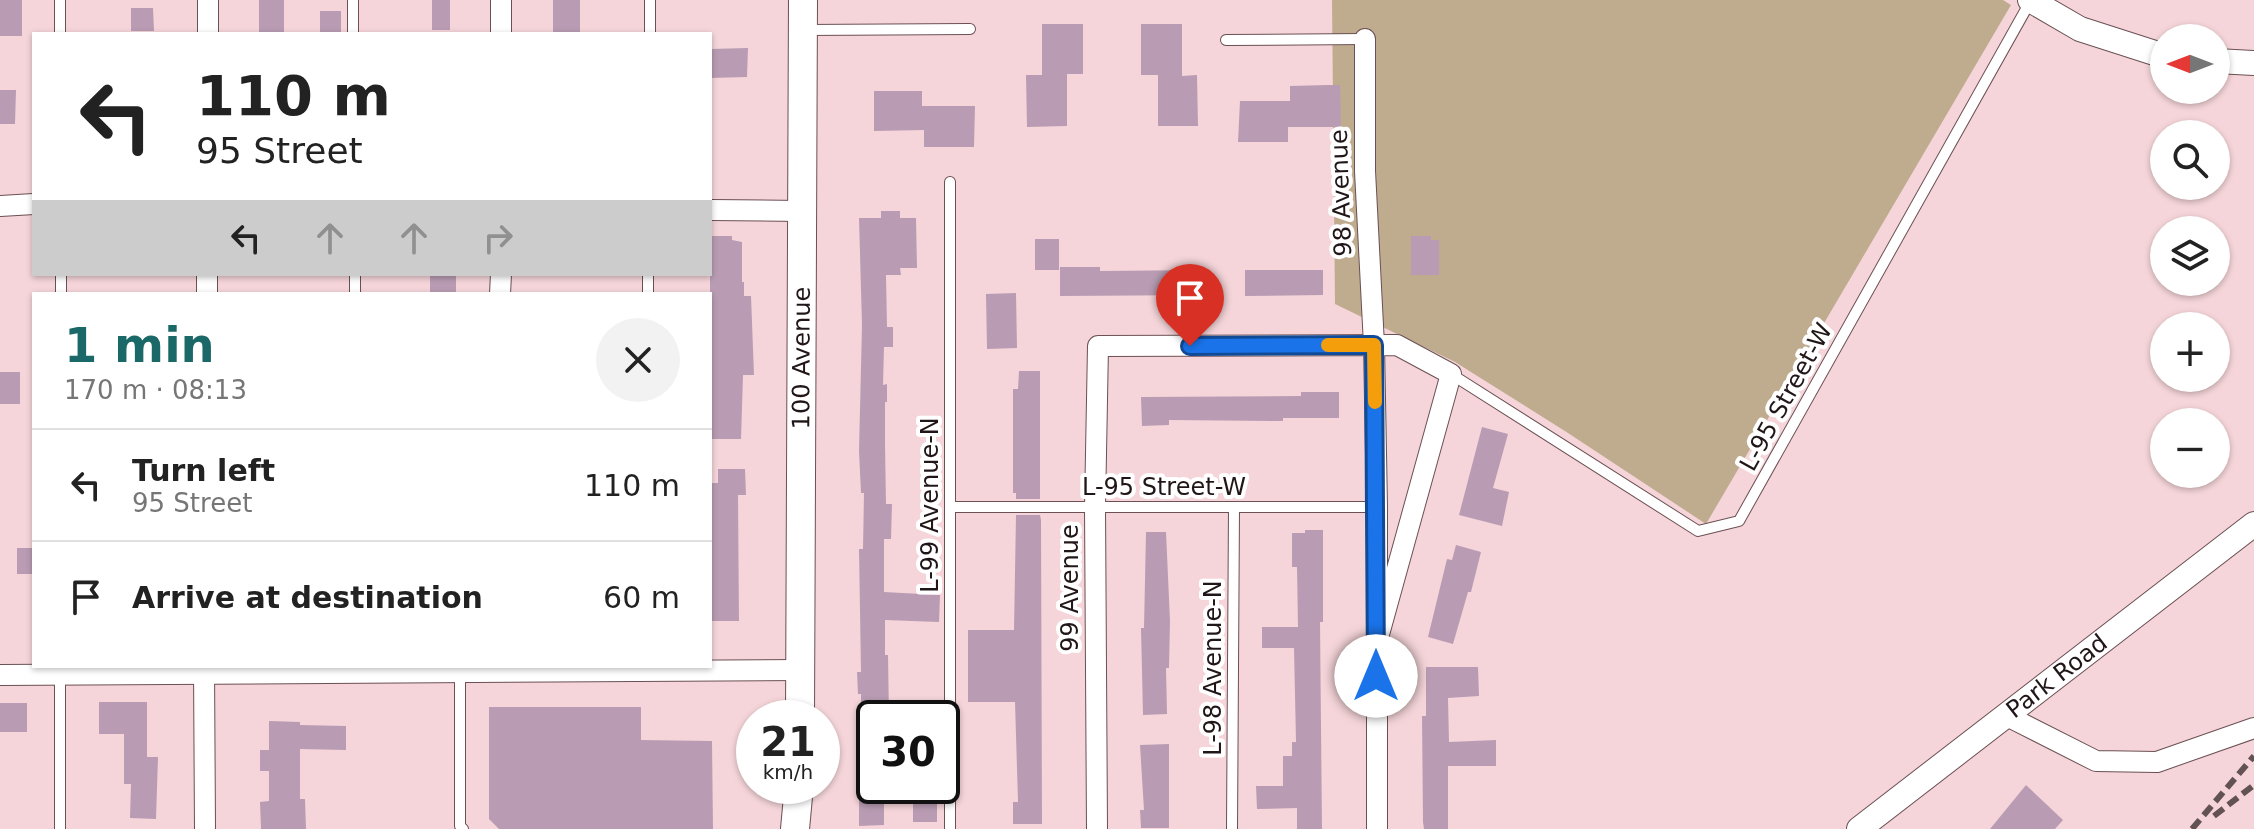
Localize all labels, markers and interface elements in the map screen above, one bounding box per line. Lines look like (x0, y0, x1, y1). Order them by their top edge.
north arrow (2150, 24, 2230, 104)
map controls (2150, 24, 2230, 488)
text: 110 m (196, 63, 391, 128)
icon: left (64, 64, 168, 168)
button: search (2150, 120, 2230, 200)
street label: 98 Avenue (1325, 129, 1357, 257)
text: 95 Street (196, 130, 363, 171)
icon: left (224, 216, 268, 260)
icon: ahead (308, 216, 352, 260)
icon: ahead (392, 216, 436, 260)
icon: right (476, 216, 520, 260)
button: layers (2150, 216, 2230, 296)
pin (1156, 264, 1224, 346)
icon: arrive (1168, 276, 1212, 320)
street label: 100 Avenue (787, 287, 816, 429)
button: + (2150, 312, 2230, 392)
text: 1 min (64, 317, 215, 373)
button: close (596, 318, 680, 402)
street label: L-95 Street-W (1734, 318, 1838, 476)
text: 170 m · 08:13 (64, 375, 247, 405)
button: − (2150, 408, 2230, 488)
street label: L-99 Avenue-N (916, 417, 944, 593)
text: Turn left (132, 453, 275, 488)
icon: left (64, 463, 108, 507)
text: 110 m (584, 468, 680, 503)
street label: L-95 Street-W (1082, 473, 1246, 501)
text: 95 Street (132, 488, 252, 518)
street label: 99 Avenue (1056, 524, 1084, 652)
icon: arrive (64, 575, 108, 619)
text: Arrive at destination (132, 580, 483, 615)
text: 60 m (603, 580, 680, 615)
street label: L-98 Avenue-N (1199, 580, 1227, 756)
street label: Park Road (2001, 629, 2113, 724)
position arrow (1334, 634, 1418, 718)
speed limit sign: 30 (856, 700, 960, 804)
text: 21 (760, 719, 816, 765)
text: km/h (763, 760, 813, 784)

